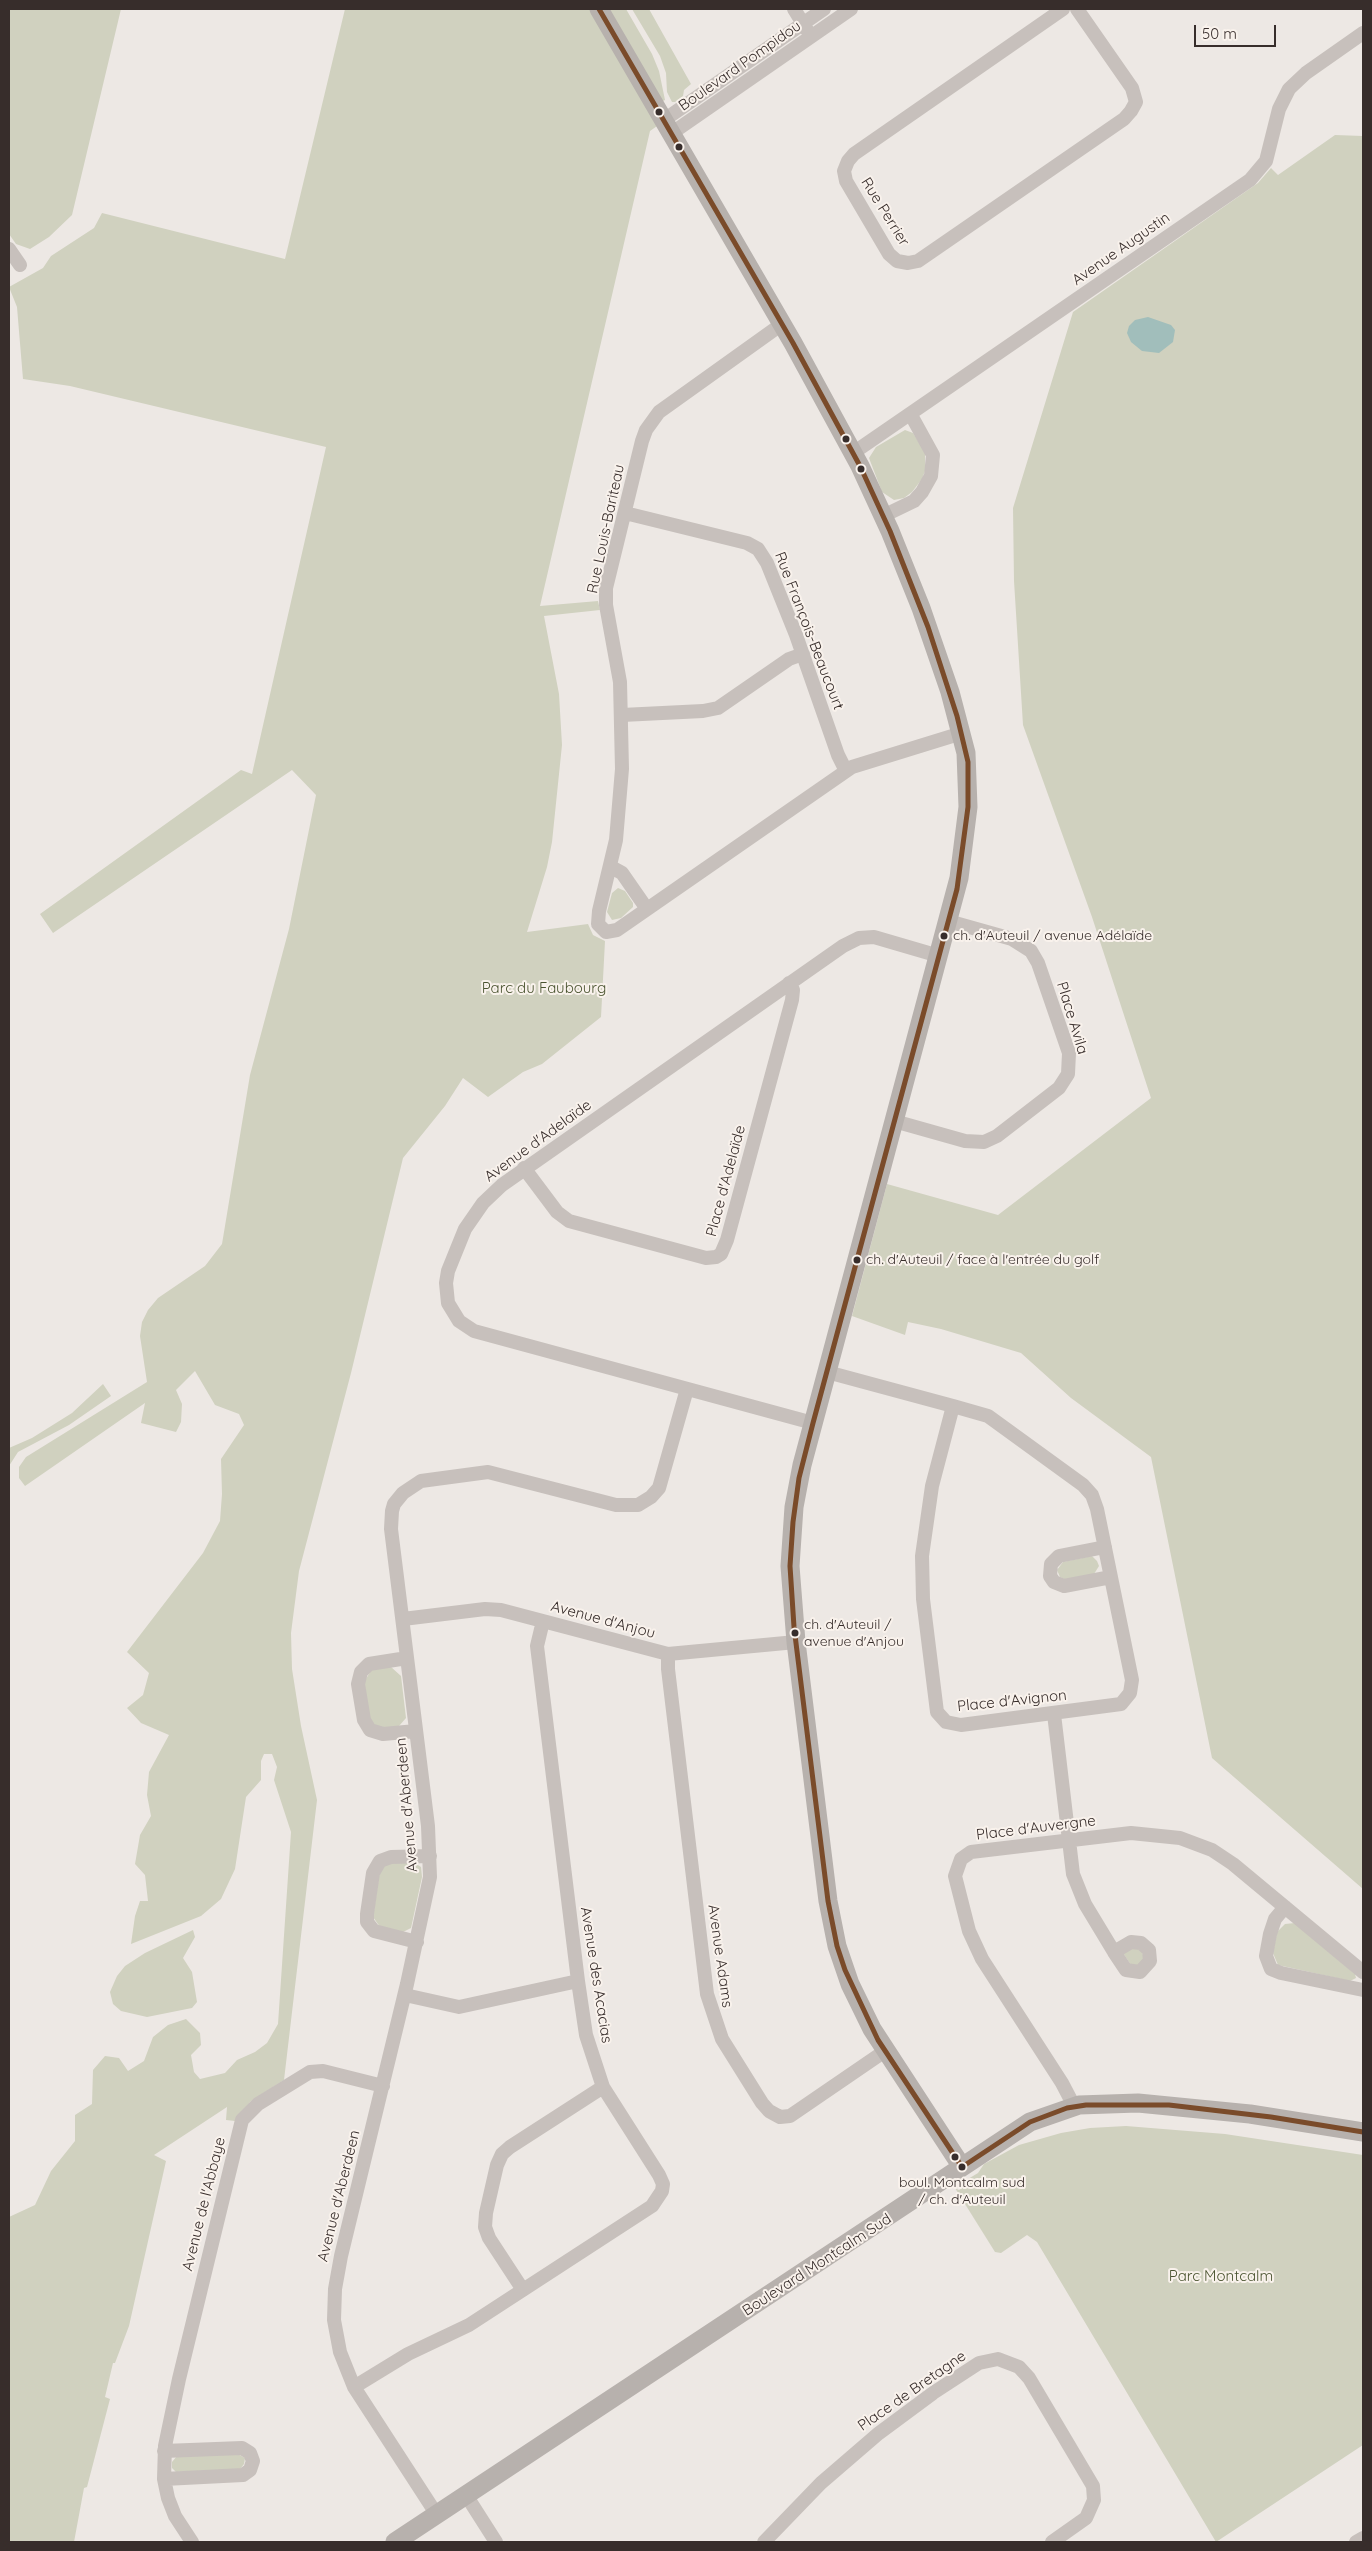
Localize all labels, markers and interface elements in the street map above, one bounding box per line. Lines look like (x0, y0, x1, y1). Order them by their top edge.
scale bar (1197, 15, 1280, 47)
street label: Boulevard Pompidou (675, 17, 805, 115)
text: 50 m (1202, 24, 1237, 43)
unlabelled marker (654, 107, 664, 117)
unlabelled marker (674, 142, 684, 152)
street label: Rue Perrier (857, 174, 913, 250)
street label: Avenue Augustin (1069, 209, 1173, 289)
unlabelled marker (841, 434, 851, 444)
street label: Rue Louis-Bariteau (584, 463, 628, 595)
unlabelled marker (856, 464, 866, 474)
street label: Rue François-Beaucourt (771, 550, 847, 712)
place label: ch. d'Auteuil / avenue Adélaïde (953, 928, 1152, 944)
marker: ch. d'Auteuil / avenue Adélaïde (939, 931, 949, 941)
park label: Parc du Faubourg (482, 979, 606, 997)
street label: Place Avila (1052, 980, 1092, 1056)
street label: Avenue d'Adelaïde (481, 1096, 595, 1186)
street label: Place d'Adelaïde (703, 1123, 749, 1239)
place label: ch. d'Auteuil / face à l'entrée du golf (866, 1252, 1099, 1268)
marker: ch. d'Auteuil / face à l'entrée du golf (852, 1255, 862, 1265)
street label: Avenue d'Anjou (549, 1597, 657, 1643)
place label: ch. d'Auteuil / avenue d'Anjou (804, 1617, 904, 1650)
marker: ch. d'Auteuil / avenue d'Anjou (790, 1628, 800, 1638)
street label: Place d'Avignon (956, 1686, 1068, 1716)
street label: Avenue d'Aberdeen (392, 1737, 422, 1873)
street label: Place d'Auvergne (975, 1812, 1097, 1844)
street label: Avenue Adams (704, 1903, 736, 2009)
street label: Avenue des Acacias (576, 1906, 616, 2044)
street label: Avenue d'Aberdeen (314, 2128, 364, 2264)
street label: Avenue de l'Abbaye (179, 2135, 229, 2273)
unlabelled marker (950, 2152, 960, 2162)
marker: boul. Montcalm sud / ch. d'Auteuil (957, 2162, 967, 2172)
place label: boul. Montcalm sud / ch. d'Auteuil (899, 2175, 1025, 2208)
street label: Boulevard Montcalm Sud (739, 2210, 895, 2320)
park label: Parc Montcalm (1169, 2267, 1273, 2285)
street label: Place de Bretagne (854, 2347, 970, 2435)

